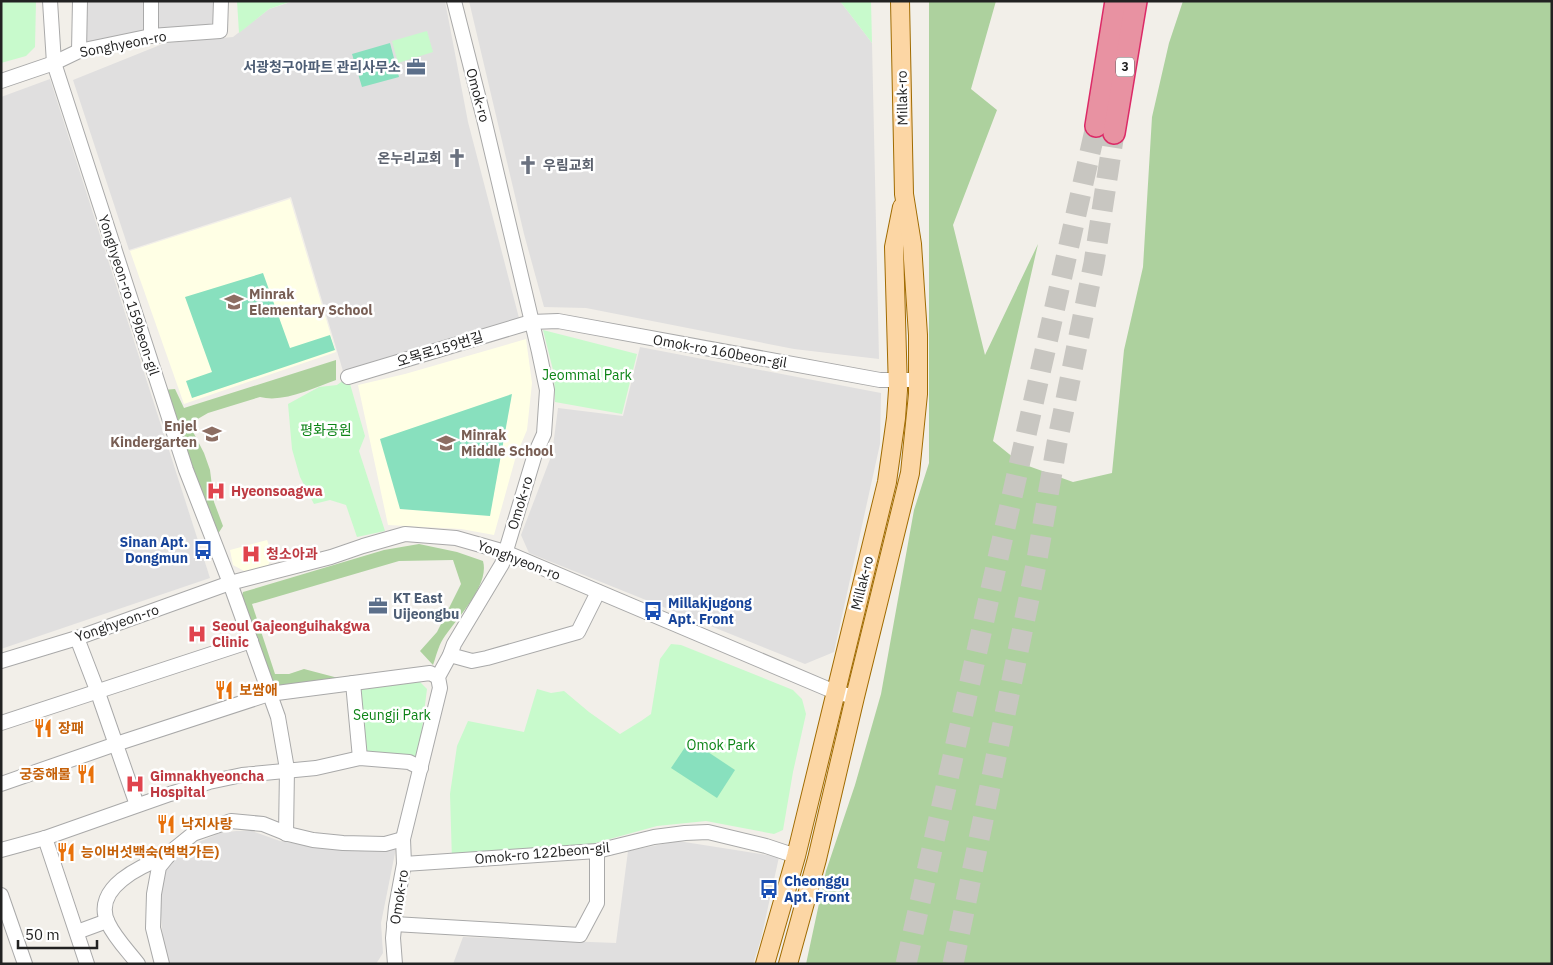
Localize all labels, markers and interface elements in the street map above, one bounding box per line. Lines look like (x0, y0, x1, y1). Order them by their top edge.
street label: Songhyeon-ro (78, 27, 168, 61)
office icon: 서광청구아파트 관리사무소 (405, 56, 427, 78)
place label: 서광청구아파트 관리사무소 (243, 58, 401, 76)
road number: 3 (1116, 58, 1134, 76)
street label: Omok-ro (462, 66, 494, 124)
street label: Millak-ro (893, 70, 911, 126)
church icon: 온누리교회 (446, 147, 468, 169)
place label: 온누리교회 (378, 149, 442, 167)
church icon: 우림교회 (517, 154, 539, 176)
place label: 우림교회 (543, 156, 595, 174)
street label: Yonghyeon-ro 159beon-gil (94, 212, 164, 378)
place label: Minrak Elementary School (249, 285, 373, 319)
school or university icon: Minrak Elementary School (223, 291, 245, 313)
street label: 오목로159번길 (395, 327, 485, 371)
street label: Omok-ro 160beon-gil (652, 330, 789, 372)
park label: Jeommal Park (542, 366, 633, 384)
place label: Enjel Kindergarten (110, 417, 197, 451)
park label: 평화공원 (300, 421, 352, 439)
school or university icon: Enjel Kindergarten (201, 423, 223, 445)
place label: Minrak Middle School (461, 426, 553, 460)
school or university icon: Minrak Middle School (435, 432, 457, 454)
street label: Omok-ro (503, 474, 537, 532)
hospital icon: Hyeonsoagwa (205, 480, 227, 502)
place label: Hyeonsoagwa (231, 482, 323, 500)
place label: Sinan Apt. Dongmun (120, 533, 188, 567)
street label: Yonghyeon-ro (475, 536, 563, 584)
bus stop icon: Sinan Apt. Dongmun (192, 539, 214, 561)
hospital icon: 청소아과 (240, 543, 262, 565)
place label: 청소아과 (266, 545, 318, 563)
street label: Millak-ro (847, 554, 877, 612)
place label: KT East Uijeongbu (393, 589, 459, 623)
place label: Millakjugong Apt. Front (668, 594, 752, 628)
office icon: KT East Uijeongbu (367, 595, 389, 617)
street label: Yonghyeon-ro (73, 600, 161, 646)
bus stop icon: Millakjugong Apt. Front (642, 600, 664, 622)
place label: Seoul Gajeonguihakgwa Clinic (212, 617, 370, 651)
hospital icon: Seoul Gajeonguihakgwa Clinic (186, 623, 208, 645)
restaurant icon: 보쌈애 (213, 679, 235, 701)
place label: 보쌈애 (239, 681, 278, 699)
park label: Seungji Park (353, 706, 432, 724)
restaurant icon: 장패 (32, 717, 54, 739)
place label: 장패 (58, 719, 84, 737)
park label: Omok Park (687, 736, 756, 754)
restaurant icon: 궁중해물 (75, 763, 97, 785)
place label: 궁중해물 (19, 765, 71, 783)
place label: Gimnakhyeoncha Hospital (150, 767, 264, 801)
hospital icon: Gimnakhyeoncha Hospital (124, 773, 146, 795)
restaurant icon: 낙지사랑 (155, 813, 177, 835)
place label: 낙지사랑 (181, 815, 233, 833)
street label: Omok-ro 122beon-gil (474, 838, 611, 868)
restaurant icon: 능이버섯백숙(벅벅가든) (55, 841, 77, 863)
place label: 능이버섯백숙(벅벅가든) (81, 843, 220, 861)
street label: Omok-ro (386, 868, 412, 926)
place label: Cheonggu Apt. Front (784, 872, 850, 906)
bus stop icon: Cheonggu Apt. Front (758, 878, 780, 900)
scale bar (18, 918, 96, 950)
text: 50 m (25, 925, 60, 944)

